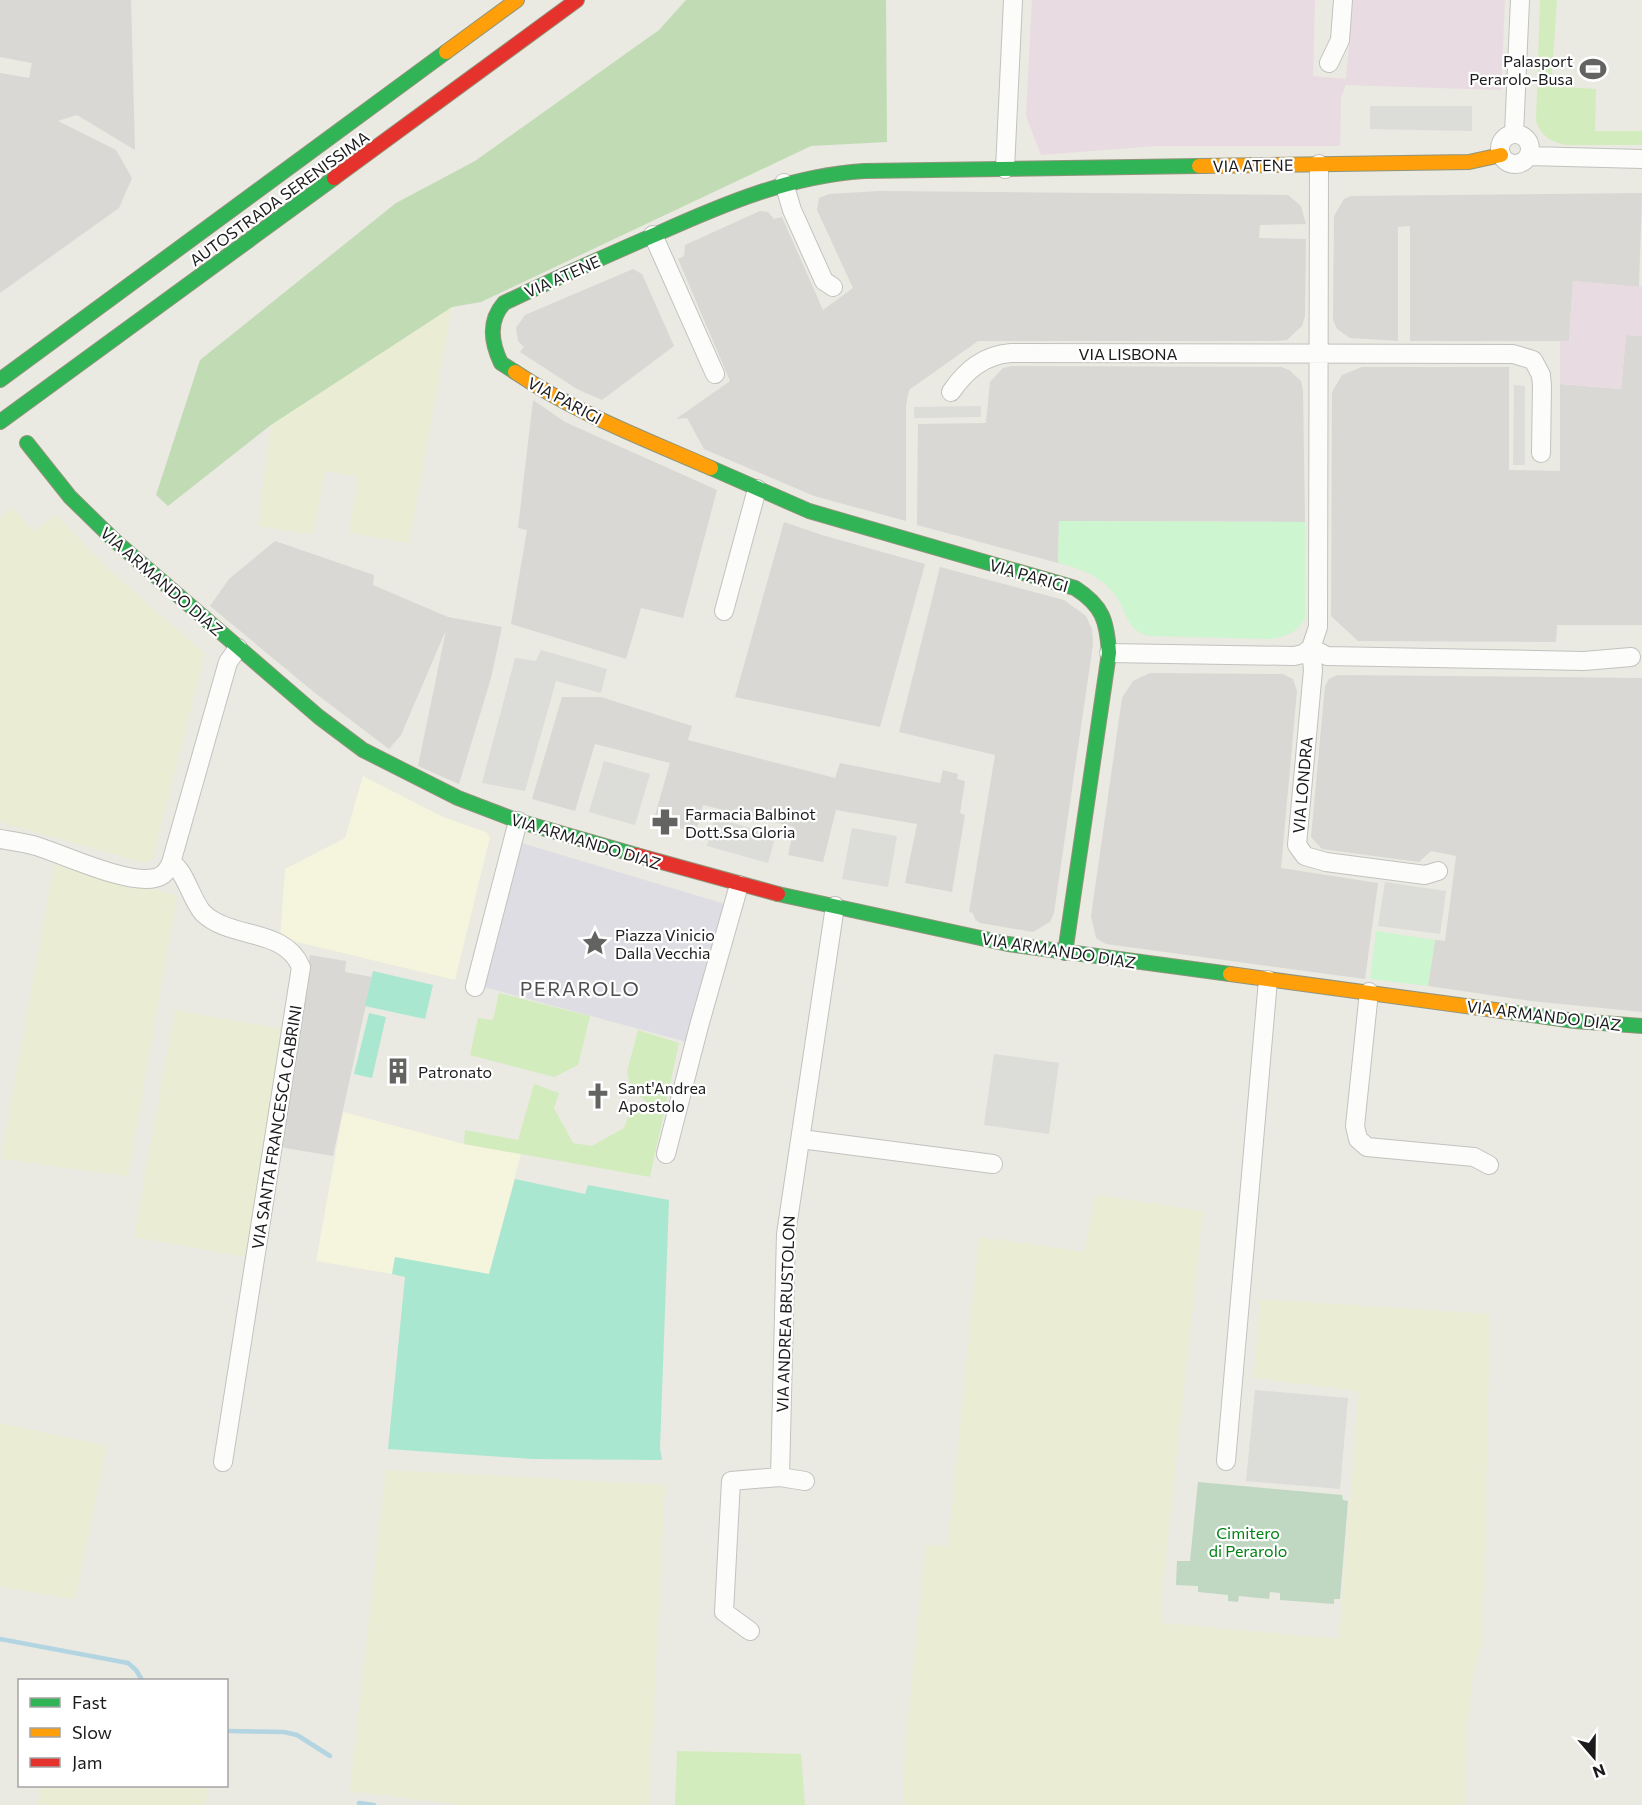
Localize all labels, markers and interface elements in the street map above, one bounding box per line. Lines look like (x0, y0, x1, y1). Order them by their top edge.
place label: Palasport Perarolo-Busa (1469, 51, 1573, 88)
sports icon: Palasport Perarolo-Busa (1578, 54, 1608, 84)
street label: AUTOSTRADA SERENISSIMA (186, 127, 372, 269)
street label: VIA ATENE (1213, 155, 1293, 175)
street label: VIA ATENE (521, 251, 603, 301)
street label: VIA LISBONA (1078, 344, 1178, 363)
street label: VIA PARIGI (525, 373, 605, 427)
street label: VIA ARMANDO DIAZ (97, 523, 227, 639)
street label: VIA PARIGI (987, 555, 1071, 595)
street label: VIA LONDRA (1288, 736, 1316, 834)
place label: Farmacia Balbinot Dott.Ssa Gloria (685, 804, 816, 841)
pharmacy icon: Farmacia Balbinot Dott.Ssa Gloria (650, 807, 680, 837)
street label: VIA ARMANDO DIAZ (509, 809, 663, 873)
place label: Piazza Vinicio Dalla Vecchia (615, 925, 715, 962)
place icon: Piazza Vinicio Dalla Vecchia (580, 928, 610, 958)
street label: VIA ARMANDO DIAZ (981, 928, 1137, 972)
district label: PERAROLO (520, 976, 640, 1000)
street label: VIA ARMANDO DIAZ (1466, 996, 1622, 1034)
street label: VIA SANTA FRANCESCA CABRINI (247, 1004, 305, 1250)
building icon: Patronato (383, 1056, 413, 1086)
place label: Patronato (418, 1062, 492, 1081)
place label: Sant'Andrea Apostolo (618, 1078, 706, 1115)
church icon: Sant'Andrea Apostolo (583, 1081, 613, 1111)
street label: VIA ANDREA BRUSTOLON (772, 1215, 798, 1413)
park label: Cimitero di Perarolo (1209, 1523, 1287, 1560)
legend (18, 1679, 228, 1787)
text: Fast (72, 1691, 107, 1713)
text: Slow (72, 1721, 112, 1743)
north arrow (1564, 1727, 1624, 1787)
text: Jam (72, 1751, 102, 1773)
text: N (1590, 1761, 1608, 1783)

